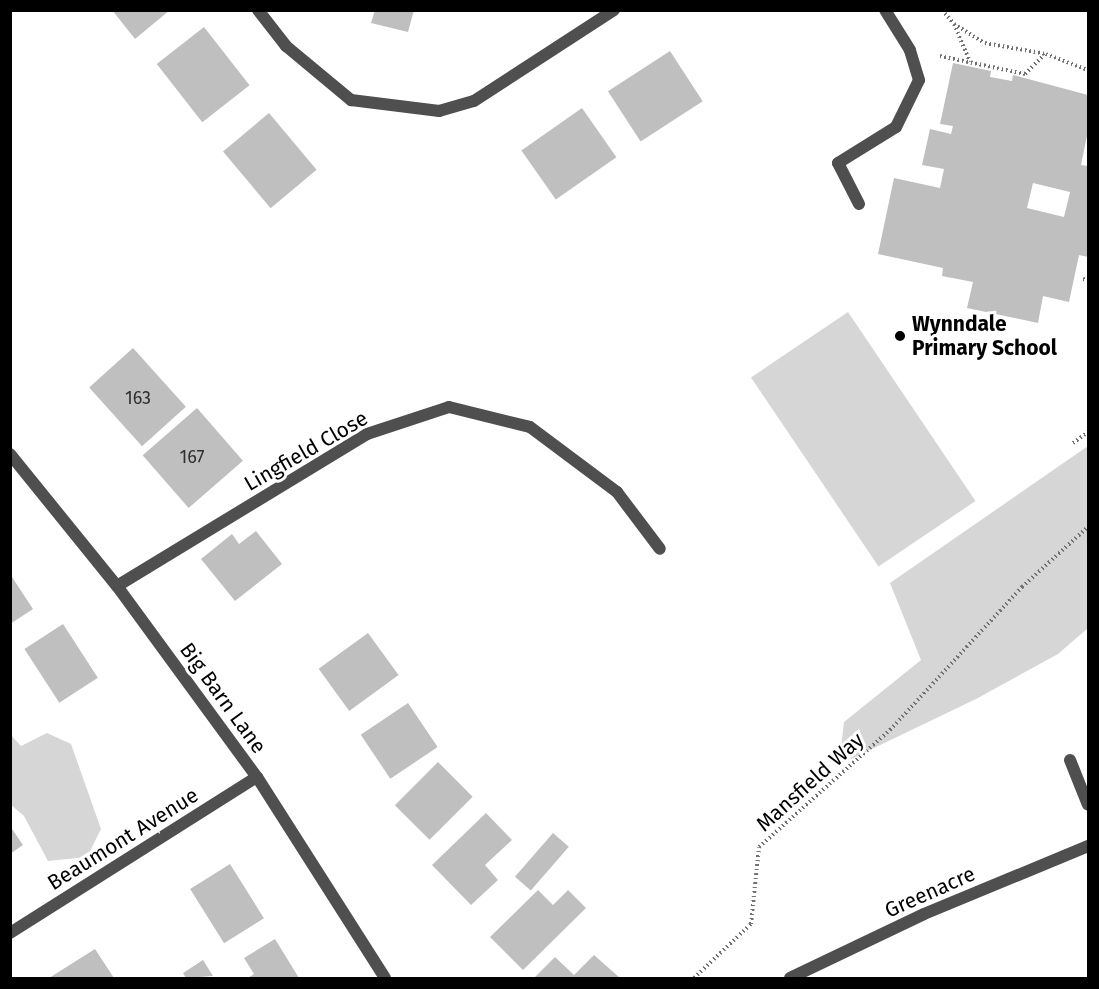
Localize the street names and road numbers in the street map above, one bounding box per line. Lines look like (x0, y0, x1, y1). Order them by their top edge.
street label: Lingfield Close (240, 405, 372, 497)
street label: Big Barn Lane (174, 638, 272, 758)
street label: Mansfield Way (751, 727, 869, 837)
street label: Beaumont Avenue (43, 782, 203, 896)
street label: Greenacre (881, 861, 979, 923)

